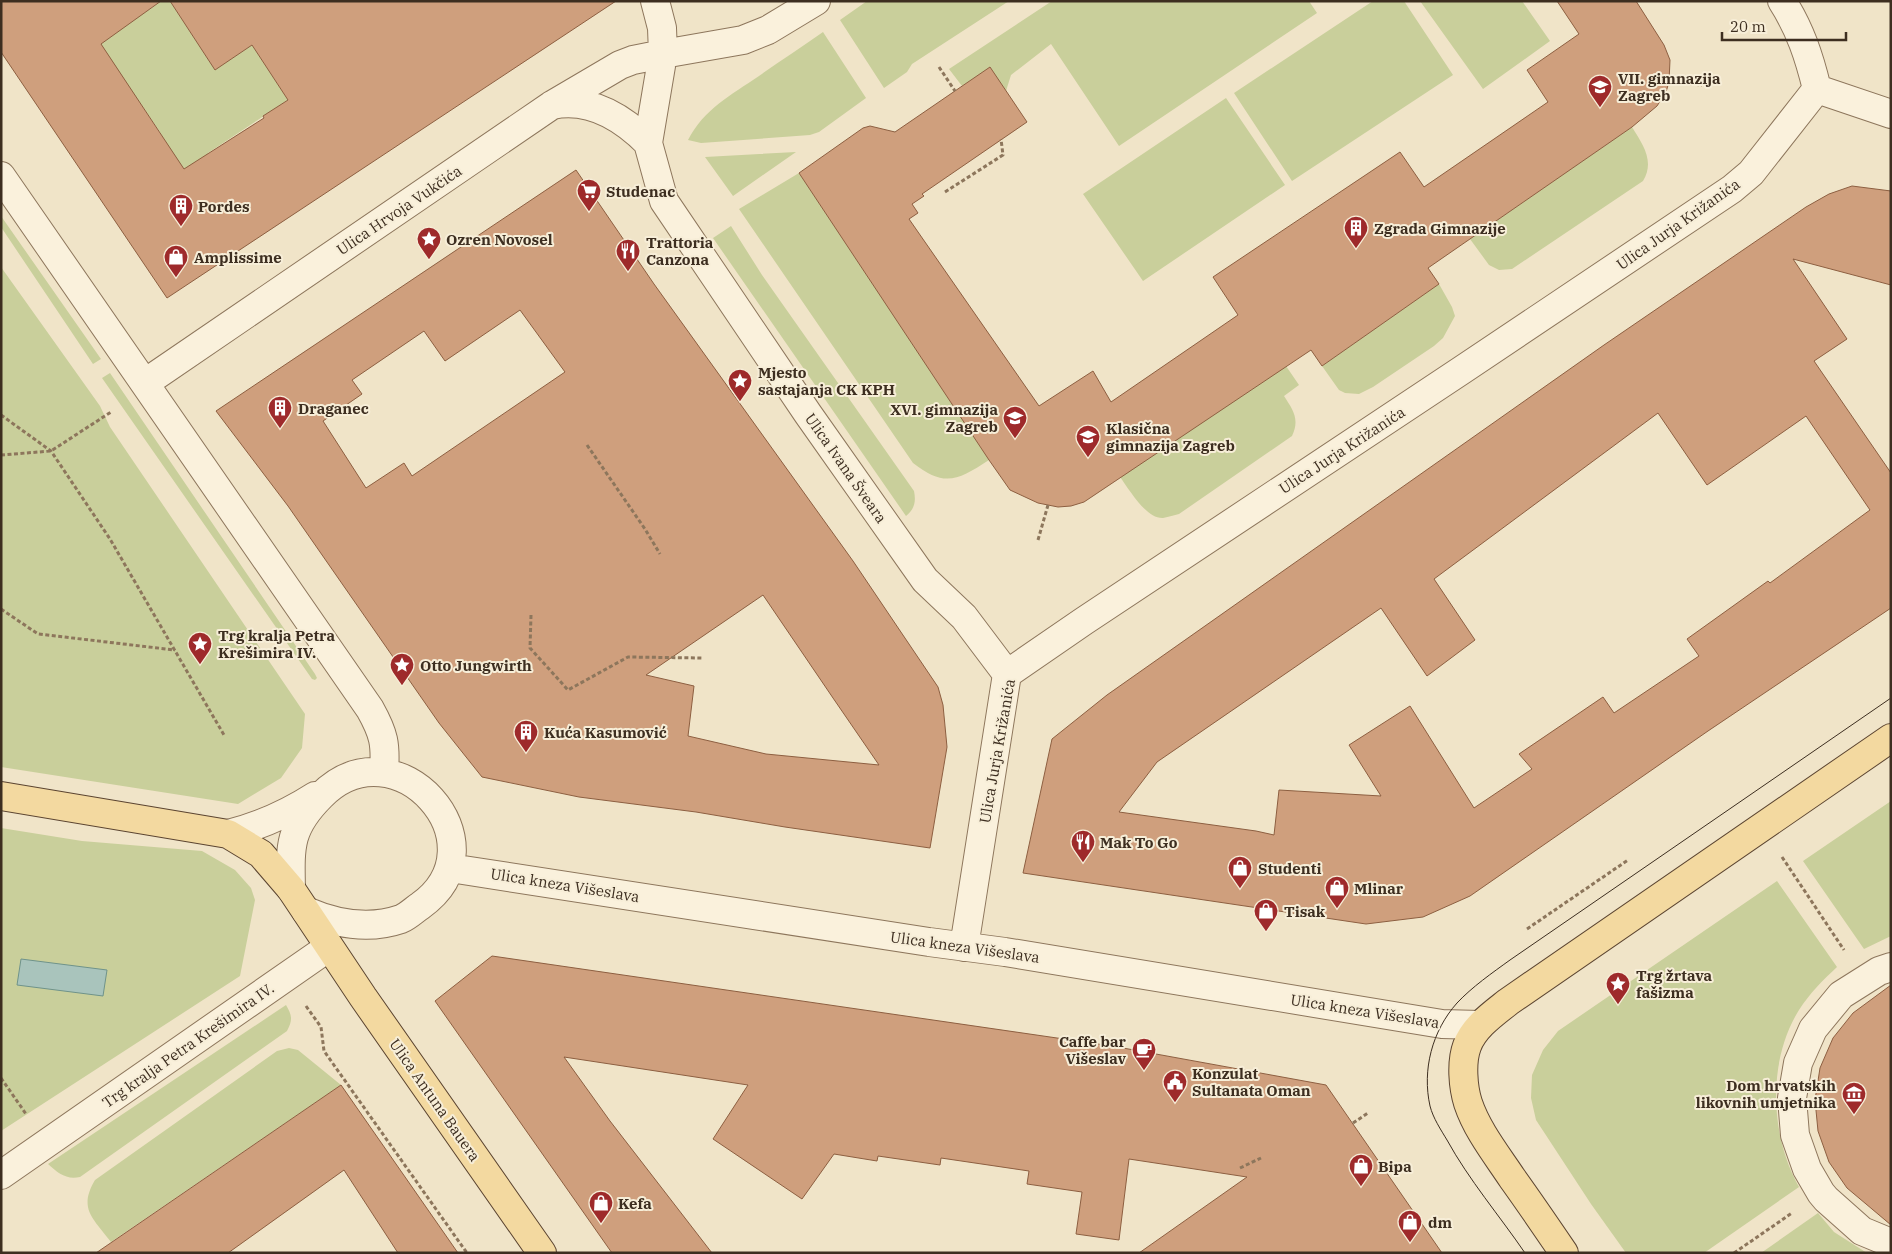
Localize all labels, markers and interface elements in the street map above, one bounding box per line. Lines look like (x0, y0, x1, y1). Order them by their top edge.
scale bar (1722, 10, 1846, 42)
text: 20 m (1730, 17, 1766, 36)
place label: VII. gimnazija Zagreb (1618, 69, 1721, 105)
school or university icon: VII. gimnazija Zagreb (1587, 74, 1613, 108)
street label: Ulica Hrvoja Vukčića (333, 161, 465, 259)
street label: Ulica Jurja Križanića (1613, 174, 1743, 274)
supermarket icon: Studenac (576, 178, 602, 212)
place label: Studenac (606, 182, 675, 201)
building icon: Pordes (168, 193, 194, 227)
place label: Pordes (198, 197, 250, 216)
building icon: Zgrada Gimnazije (1343, 215, 1369, 249)
place label: Zgrada Gimnazije (1374, 219, 1506, 238)
place icon: Ozren Novosel (416, 226, 442, 260)
place label: Ozren Novosel (446, 230, 553, 249)
place label: Trattoria Canzona (646, 233, 714, 269)
restaurant icon: Trattoria Canzona (615, 238, 641, 272)
shop icon: Amplissime (163, 244, 189, 278)
place label: Amplissime (194, 248, 282, 267)
place label: Mjesto sastajanja CK KPH (758, 363, 895, 399)
place icon: Mjesto sastajanja CK KPH (727, 368, 753, 402)
building icon: Draganec (267, 395, 293, 429)
place label: Draganec (298, 399, 369, 418)
place label: XVI. gimnazija Zagreb (890, 400, 998, 436)
street label: Ulica Jurja Križanića (1275, 402, 1409, 498)
school or university icon: XVI. gimnazija Zagreb (1002, 405, 1028, 439)
street label: Ulica Ivana Šveara (801, 409, 891, 527)
place label: Klasična gimnazija Zagreb (1106, 419, 1235, 455)
school or university icon: Klasična gimnazija Zagreb (1075, 424, 1101, 458)
place label: Trg kralja Petra Krešimira IV. (218, 626, 335, 662)
place icon: Trg kralja Petra Krešimira IV. (187, 631, 213, 665)
place icon: Otto Jungwirth (389, 652, 415, 686)
place label: Otto Jungwirth (420, 656, 532, 675)
street label: Ulica Jurja Križanića (975, 677, 1019, 825)
building icon: Kuća Kasumović (513, 719, 539, 753)
place label: Kuća Kasumović (544, 723, 667, 742)
restaurant icon: Mak To Go (1070, 829, 1096, 863)
place label: Mak To Go (1100, 833, 1178, 852)
shop icon: Studenti (1227, 855, 1253, 889)
place label: Studenti (1258, 859, 1321, 878)
street label: Ulica kneza Višeslava (489, 864, 641, 906)
shop icon: Mlinar (1324, 875, 1350, 909)
place label: Mlinar (1354, 879, 1404, 898)
shop icon: Tisak (1253, 898, 1279, 932)
place label: Tisak (1284, 902, 1326, 921)
street label: Ulica kneza Višeslava (889, 927, 1041, 967)
place label: Trg žrtava fašizma (1636, 966, 1712, 1002)
place icon: Trg žrtava fašizma (1605, 971, 1631, 1005)
street label: Trg kralja Petra Krešimira IV. (98, 978, 278, 1112)
street label: Ulica kneza Višeslava (1289, 990, 1441, 1032)
place label: Caffe bar Višeslav (1059, 1032, 1127, 1068)
street label: Ulica Antuna Bauera (385, 1035, 485, 1165)
cafe icon: Caffe bar Višeslav (1131, 1037, 1157, 1071)
place label: Konzulat Sultanata Oman (1192, 1064, 1311, 1100)
public building icon: Konzulat Sultanata Oman (1162, 1069, 1188, 1103)
place label: Dom hrvatskih likovnih umjetnika (1696, 1076, 1836, 1112)
museum icon: Dom hrvatskih likovnih umjetnika (1841, 1081, 1867, 1115)
shop icon: Bipa (1348, 1153, 1374, 1187)
place label: Bipa (1378, 1157, 1412, 1176)
shop icon: Kefa (588, 1190, 614, 1224)
place label: Kefa (618, 1194, 652, 1213)
shop icon: dm (1397, 1209, 1423, 1243)
place label: dm (1428, 1213, 1452, 1232)

